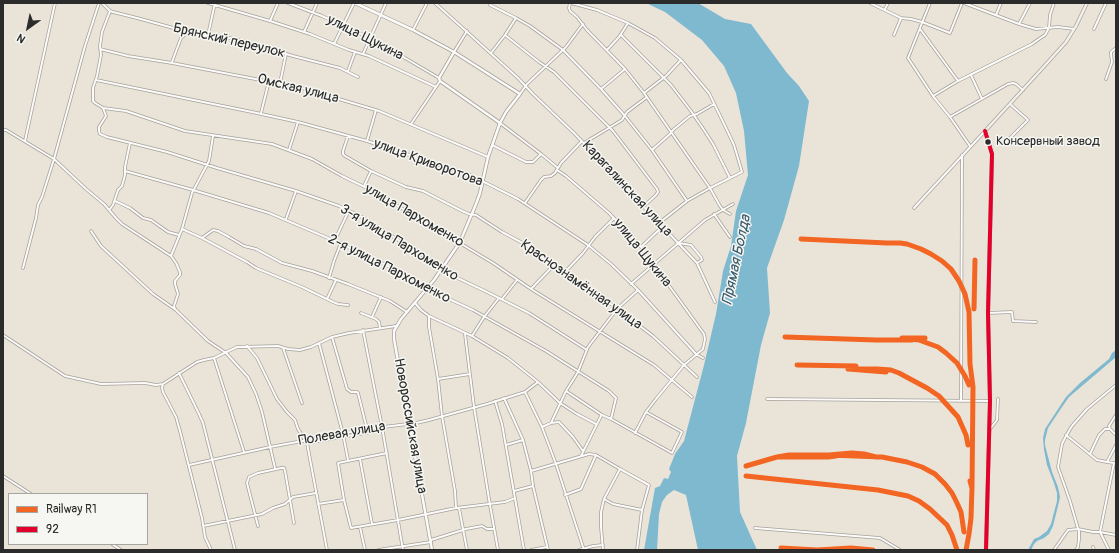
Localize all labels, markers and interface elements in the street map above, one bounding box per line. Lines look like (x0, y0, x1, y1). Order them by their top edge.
north arrow (8, 8, 48, 48)
street label: улица Щукина (324, 12, 406, 64)
street label: Брянский переулок (171, 20, 287, 62)
text: N (15, 31, 28, 46)
street label: Омская улица (255, 71, 341, 107)
place label: Консервный завод (996, 134, 1100, 150)
street label: улица Криворотова (371, 135, 485, 191)
marker: Консервный завод (983, 137, 993, 147)
street label: Карагалинская улица (578, 138, 676, 240)
street label: улица Пархоменко (361, 181, 467, 251)
street label: 3-я улица Пархоменко (337, 201, 461, 285)
water label: Прямая Болда (719, 214, 755, 306)
street label: улица Щукина (609, 215, 675, 291)
street label: 2-я улица Пархоменко (325, 231, 453, 307)
street label: Краснознамённая улица (517, 237, 645, 333)
street label: Новороссийская улица (390, 357, 430, 495)
street label: Полевая улица (297, 418, 387, 450)
legend (8, 493, 148, 545)
text: Railway R1 (46, 502, 97, 517)
text: 92 (46, 522, 59, 537)

